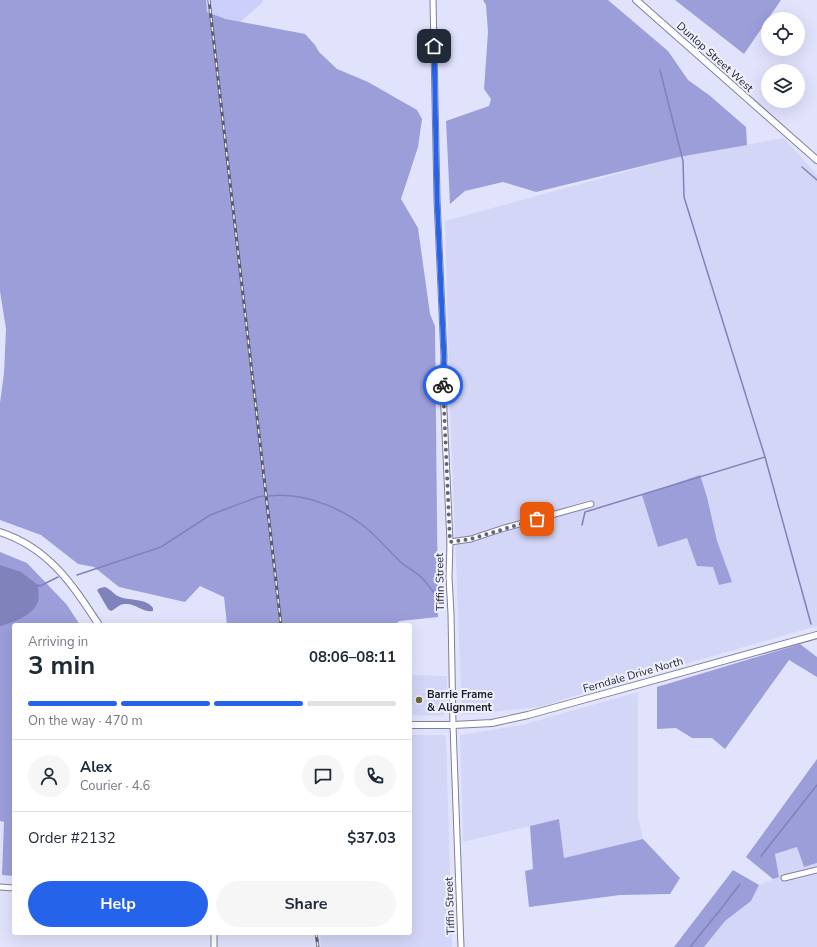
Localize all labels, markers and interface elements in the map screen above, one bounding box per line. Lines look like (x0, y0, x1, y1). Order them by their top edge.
map controls (761, 12, 805, 108)
button: locate (761, 12, 805, 56)
street label: Dunlop Street West (673, 19, 757, 96)
pin (417, 29, 451, 63)
icon: home (423, 35, 445, 57)
button: layers (761, 64, 805, 108)
courier (423, 365, 463, 405)
icon: bike (432, 374, 454, 396)
pin (520, 502, 554, 536)
icon: bag (526, 508, 548, 530)
street label: Tiffin Street (432, 553, 448, 611)
text: Arriving in (28, 633, 88, 651)
text: 08:06–08:11 (309, 647, 396, 667)
text: 3 min (28, 648, 95, 683)
street label: Ferndale Drive North (581, 654, 685, 696)
place label: Barrie Frame & Alignment (427, 687, 493, 715)
marker: Barrie Frame & Alignment (414, 695, 424, 705)
text: On the way · 470 m (28, 712, 143, 730)
button: person (28, 755, 70, 797)
button: chat (302, 755, 344, 797)
button: phone (354, 755, 396, 797)
text: Alex (80, 757, 112, 777)
text: Courier · 4.6 (80, 777, 150, 795)
text: Order #2132 (28, 828, 116, 848)
text: $37.03 (347, 828, 396, 848)
street label: Tiffin Street (441, 877, 459, 935)
button: Help (28, 881, 208, 927)
button: Share (216, 881, 396, 927)

